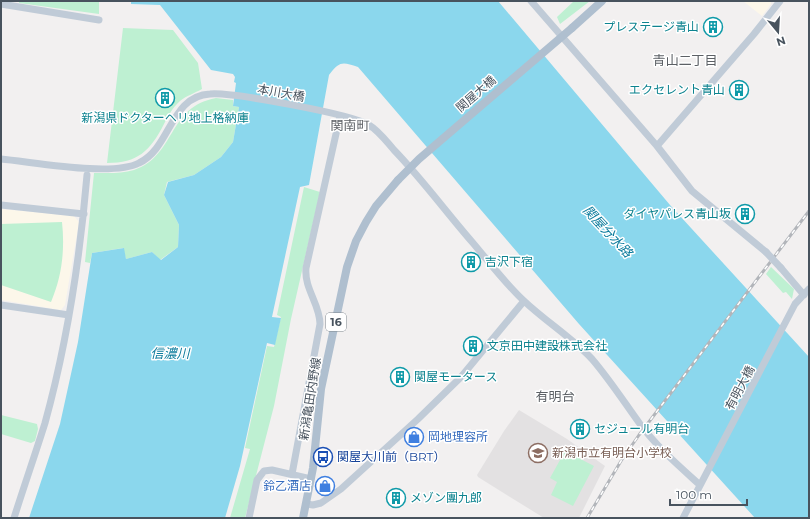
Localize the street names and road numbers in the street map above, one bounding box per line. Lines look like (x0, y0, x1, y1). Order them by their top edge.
street label: 関屋大橋 (453, 72, 499, 115)
street label: 本川大橋 (256, 81, 306, 104)
road number: 16 (326, 313, 346, 331)
street label: 新潟亀田内野線 (296, 356, 323, 442)
street label: 有明大橋 (722, 363, 757, 412)

